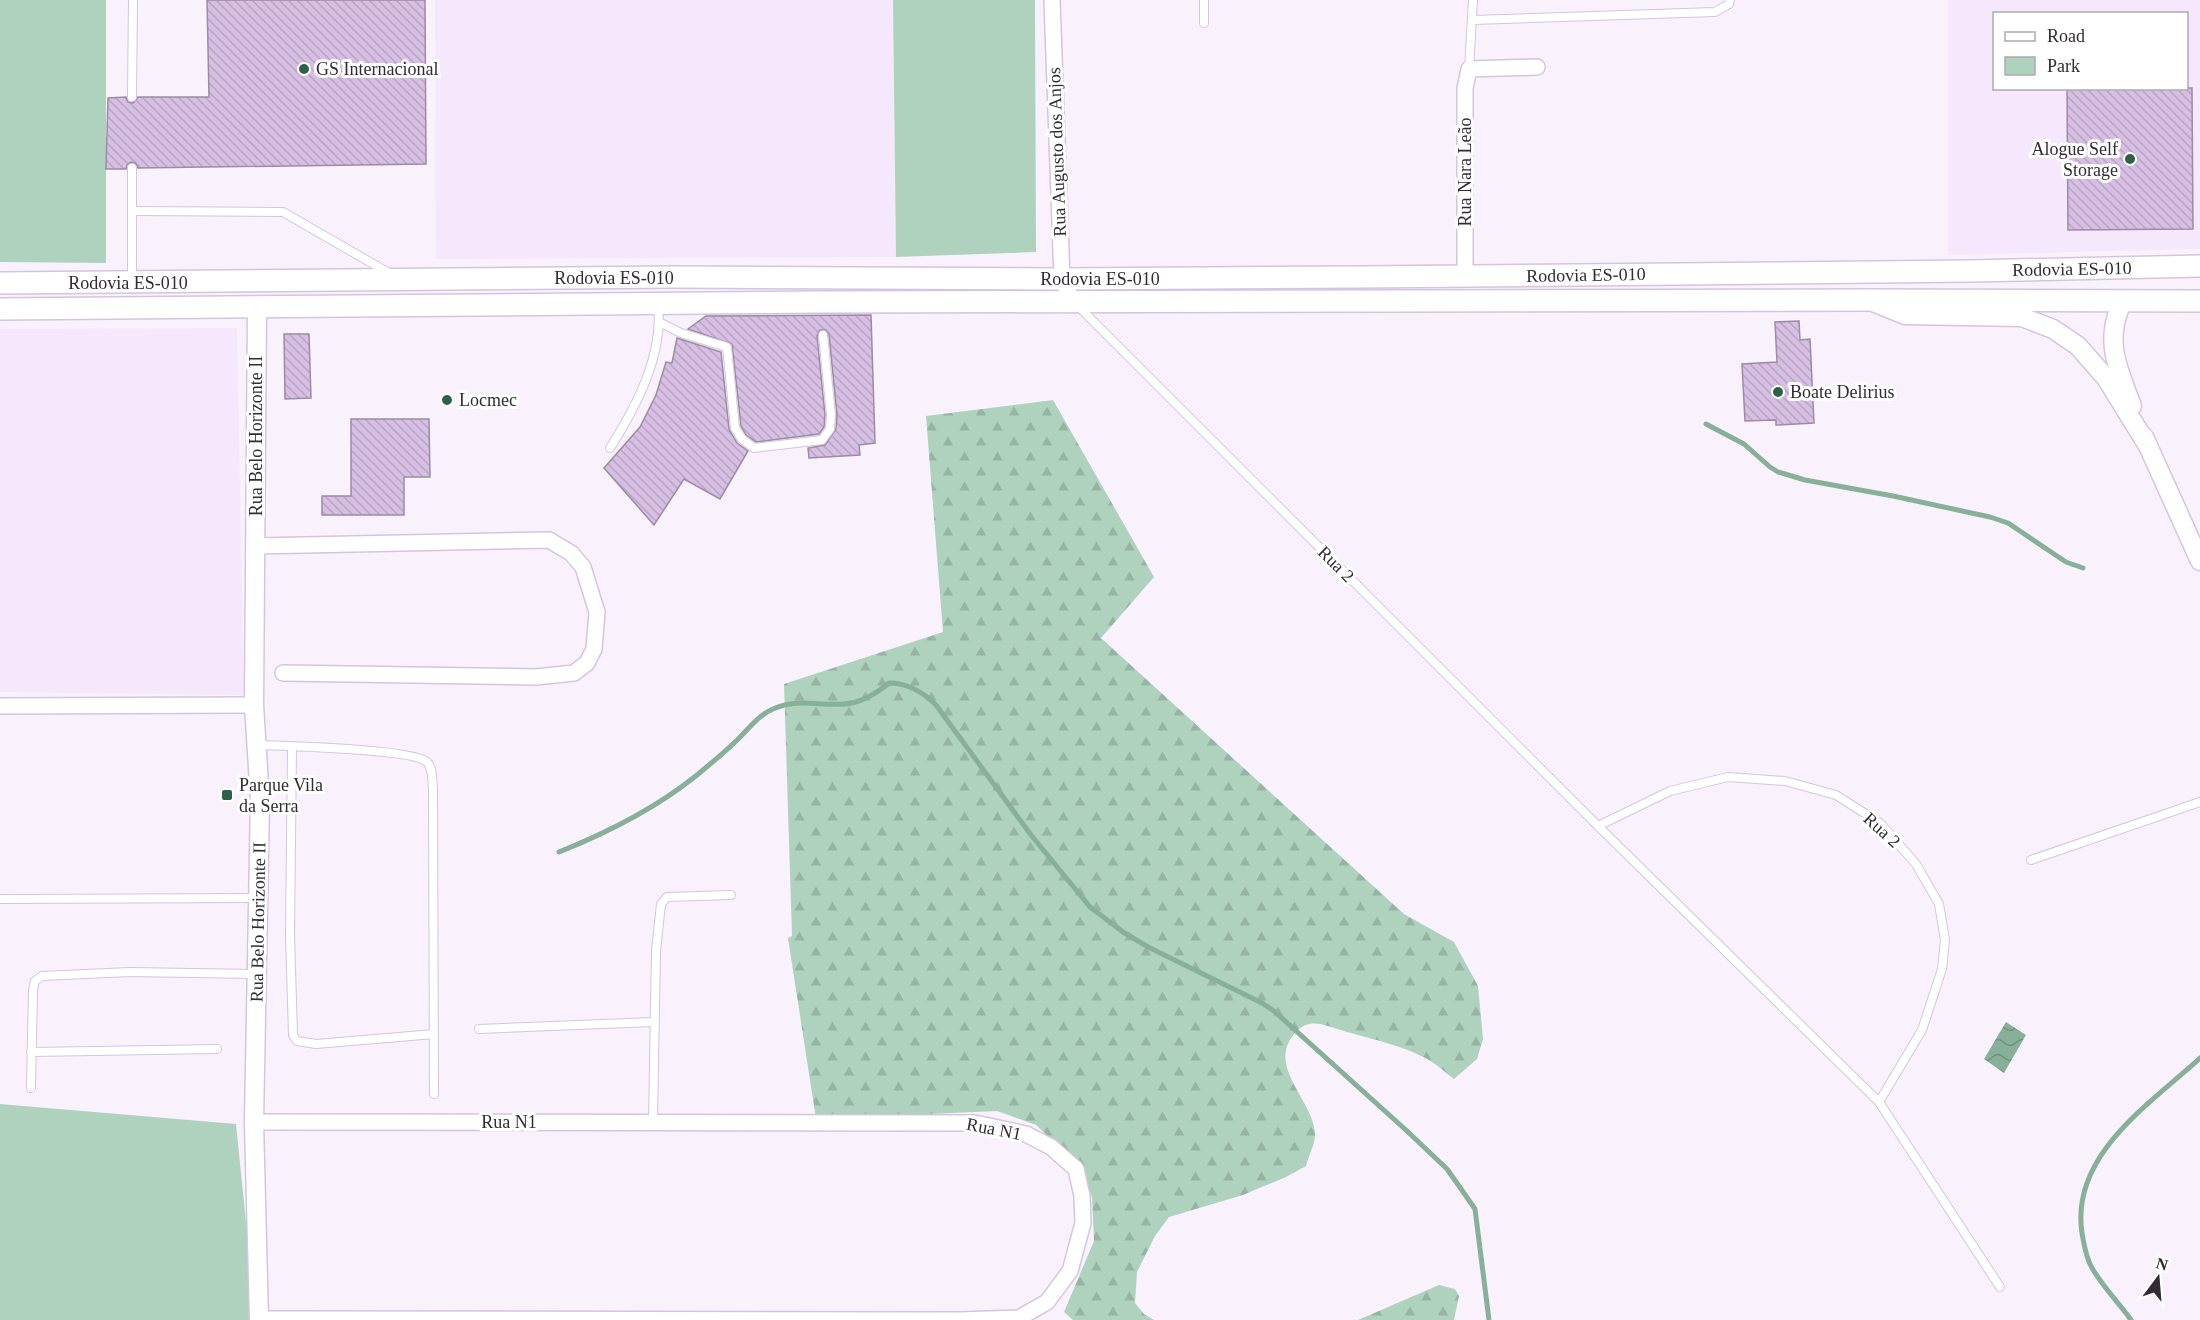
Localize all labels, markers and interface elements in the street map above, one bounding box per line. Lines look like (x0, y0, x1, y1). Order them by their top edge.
legend (1993, 12, 2188, 90)
text: Road (2047, 26, 2085, 46)
text: Park (2047, 56, 2080, 76)
place label: GS Internacional (316, 59, 438, 79)
marker: GS Internacional (297, 62, 311, 76)
street label: Rua Augusto dos Anjos (1044, 67, 1070, 237)
street label: Rua Nara Leão (1455, 118, 1475, 226)
place label: Alogue Self Storage (2032, 139, 2118, 180)
marker: Alogue Self Storage (2123, 152, 2137, 166)
street label: Rodovia ES-010 (2012, 258, 2132, 280)
street label: Rodovia ES-010 (1526, 264, 1646, 286)
street label: Rodovia ES-010 (554, 268, 674, 288)
street label: Rodovia ES-010 (1040, 269, 1160, 289)
street label: Rodovia ES-010 (68, 273, 188, 293)
street label: Rua Belo Horizonte II (246, 356, 266, 516)
place label: Boate Delirius (1790, 382, 1894, 402)
marker: Boate Delirius (1771, 385, 1785, 399)
place label: Locmec (459, 390, 517, 410)
marker: Locmec (440, 393, 454, 407)
street label: Rua 2 (1314, 542, 1358, 586)
place label: Parque Vila da Serra (239, 775, 323, 816)
marker: Parque Vila da Serra (220, 788, 234, 802)
street label: Rua 2 (1860, 808, 1904, 852)
street label: Rua Belo Horizonte II (247, 842, 269, 1002)
street label: Rua N1 (481, 1112, 537, 1132)
street label: Rua N1 (965, 1114, 1023, 1144)
north arrow (2128, 1248, 2188, 1308)
text: N (2154, 1254, 2170, 1274)

